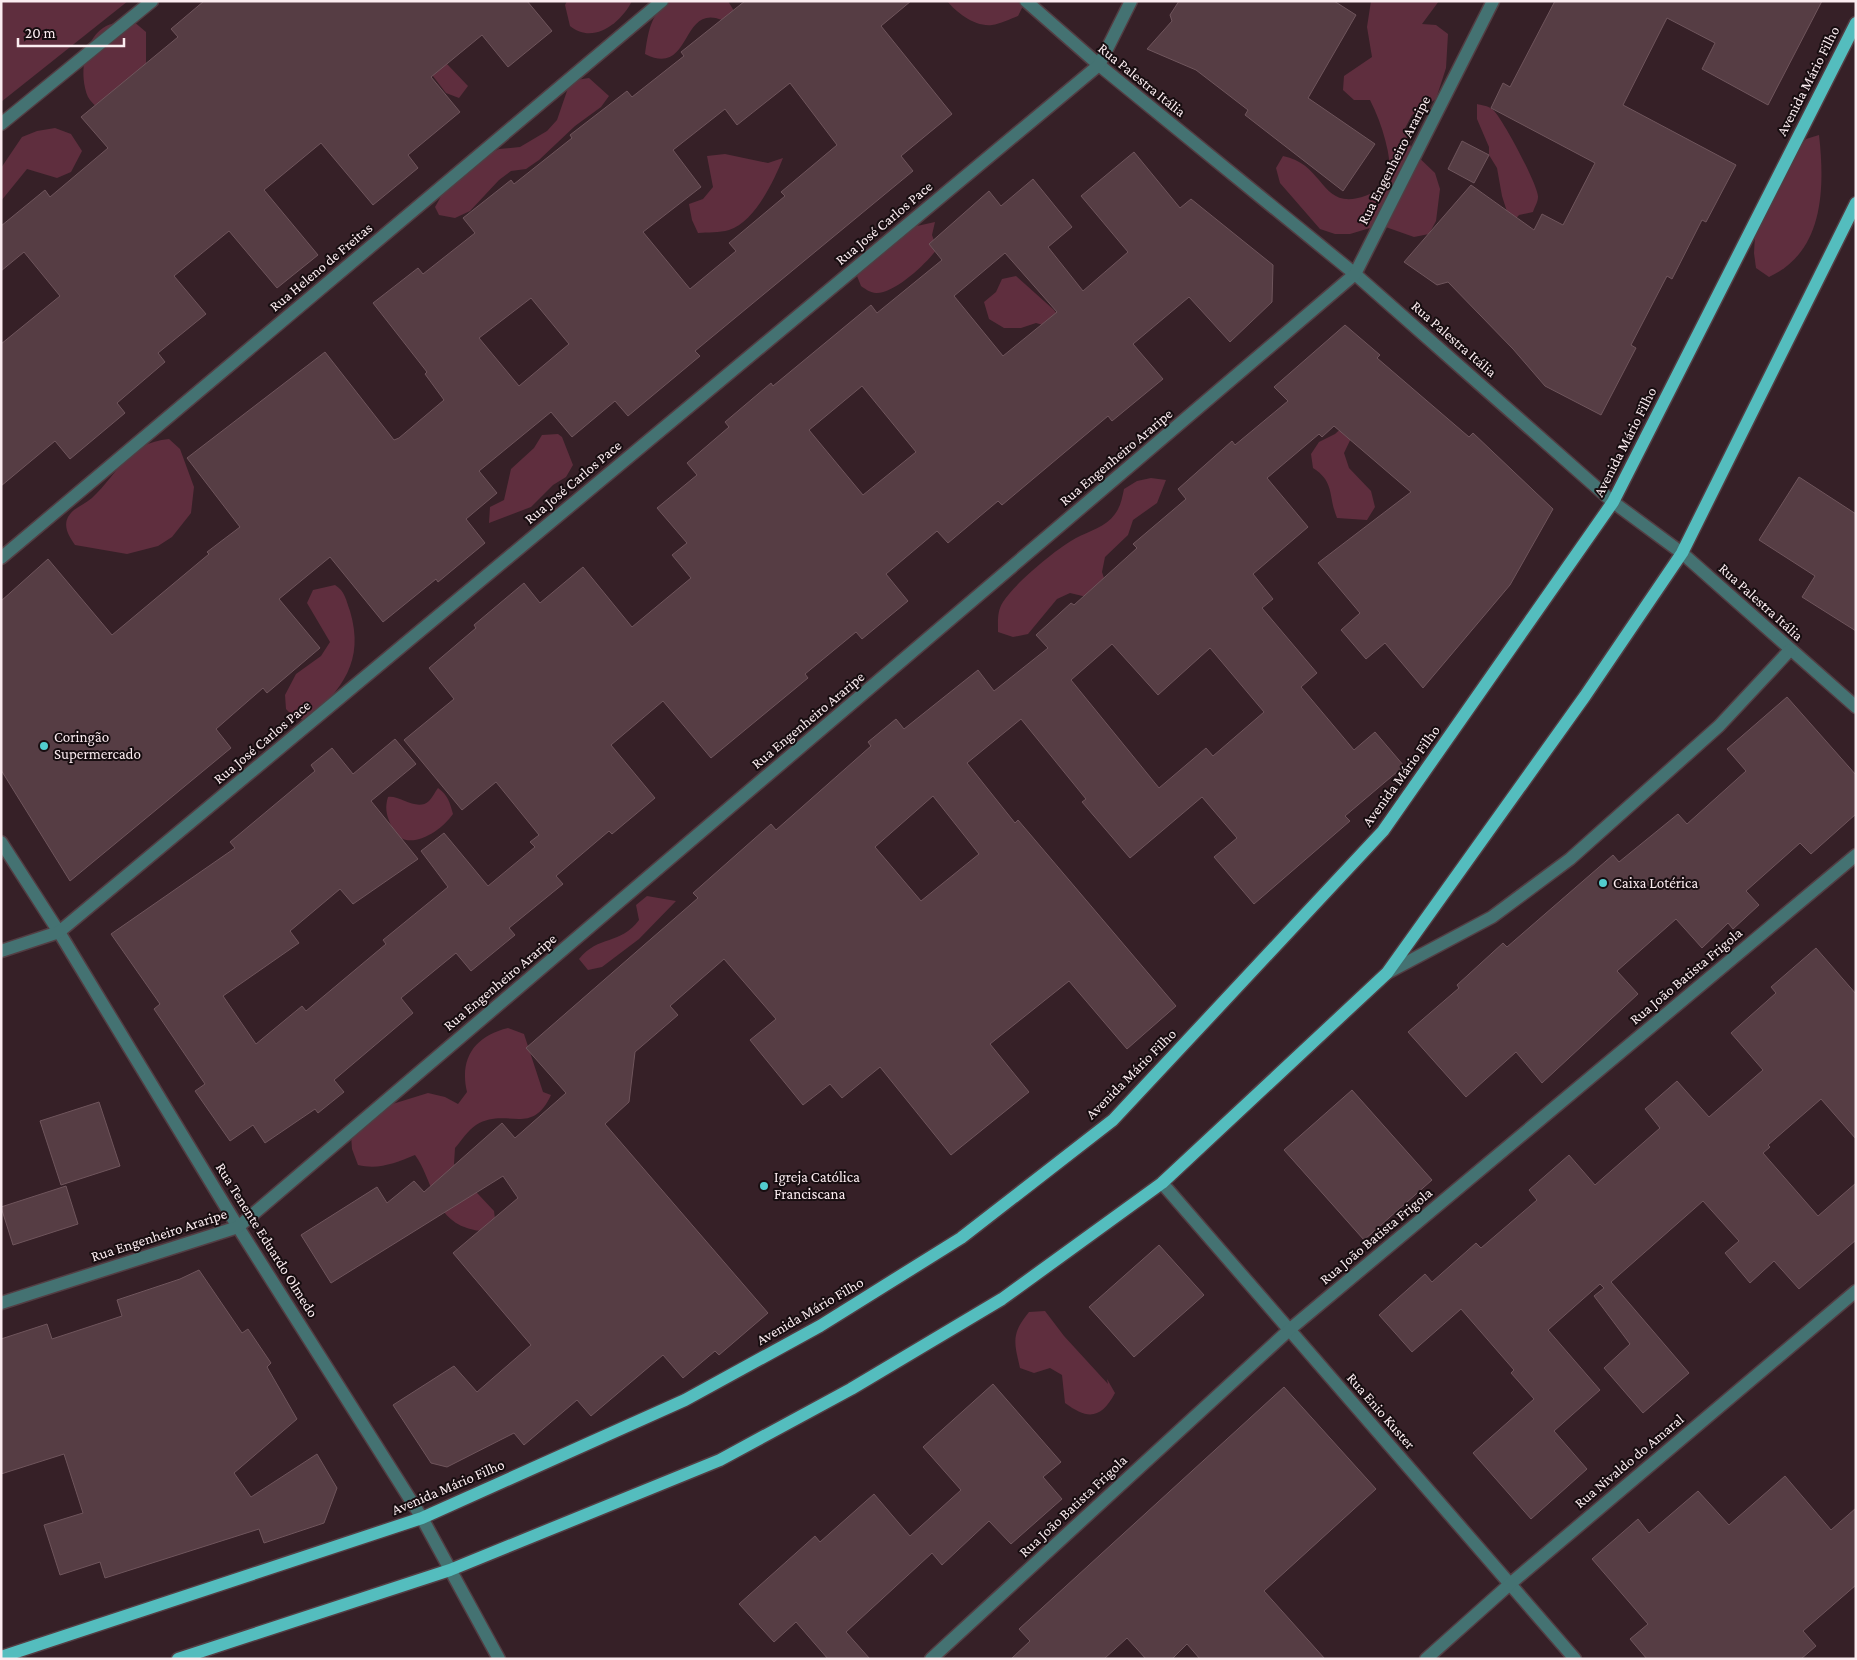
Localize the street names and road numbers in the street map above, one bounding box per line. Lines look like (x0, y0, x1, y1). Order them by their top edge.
street label: Avenida Mário Filho (1773, 24, 1843, 138)
street label: Rua Palestra Itália (1095, 40, 1189, 120)
street label: Rua Engenheiro Araripe (1355, 93, 1434, 227)
street label: Rua José Carlos Pace (832, 178, 936, 269)
street label: Rua Heleno de Freitas (266, 219, 376, 315)
street label: Rua Palestra Itália (1408, 298, 1500, 380)
street label: Avenida Mário Filho (1590, 385, 1660, 499)
street label: Rua Engenheiro Araripe (1056, 405, 1176, 510)
street label: Rua José Carlos Pace (521, 437, 625, 528)
street label: Rua Palestra Itália (1716, 560, 1806, 644)
street label: Rua Engenheiro Araripe (748, 668, 868, 773)
street label: Rua José Carlos Pace (210, 697, 314, 788)
street label: Avenida Mário Filho (1359, 722, 1443, 830)
street label: Rua João Batista Frigola (1627, 924, 1746, 1028)
street label: Rua Engenheiro Araripe (440, 930, 560, 1035)
street label: Avenida Mário Filho (1083, 1026, 1179, 1122)
street label: Rua Tenente Eduardo Olmedo (213, 1160, 321, 1320)
street label: Rua João Batista Frigola (1317, 1184, 1436, 1288)
street label: Rua Engenheiro Araripe (89, 1205, 230, 1265)
street label: Avenida Mário Filho (754, 1274, 866, 1348)
street label: Rua Enio Kuster (1344, 1370, 1419, 1453)
street label: Rua Nivaldo do Amaral (1571, 1411, 1687, 1511)
street label: Rua João Batista Frigola (1016, 1452, 1131, 1561)
street label: Avenida Mário Filho (389, 1456, 507, 1518)

